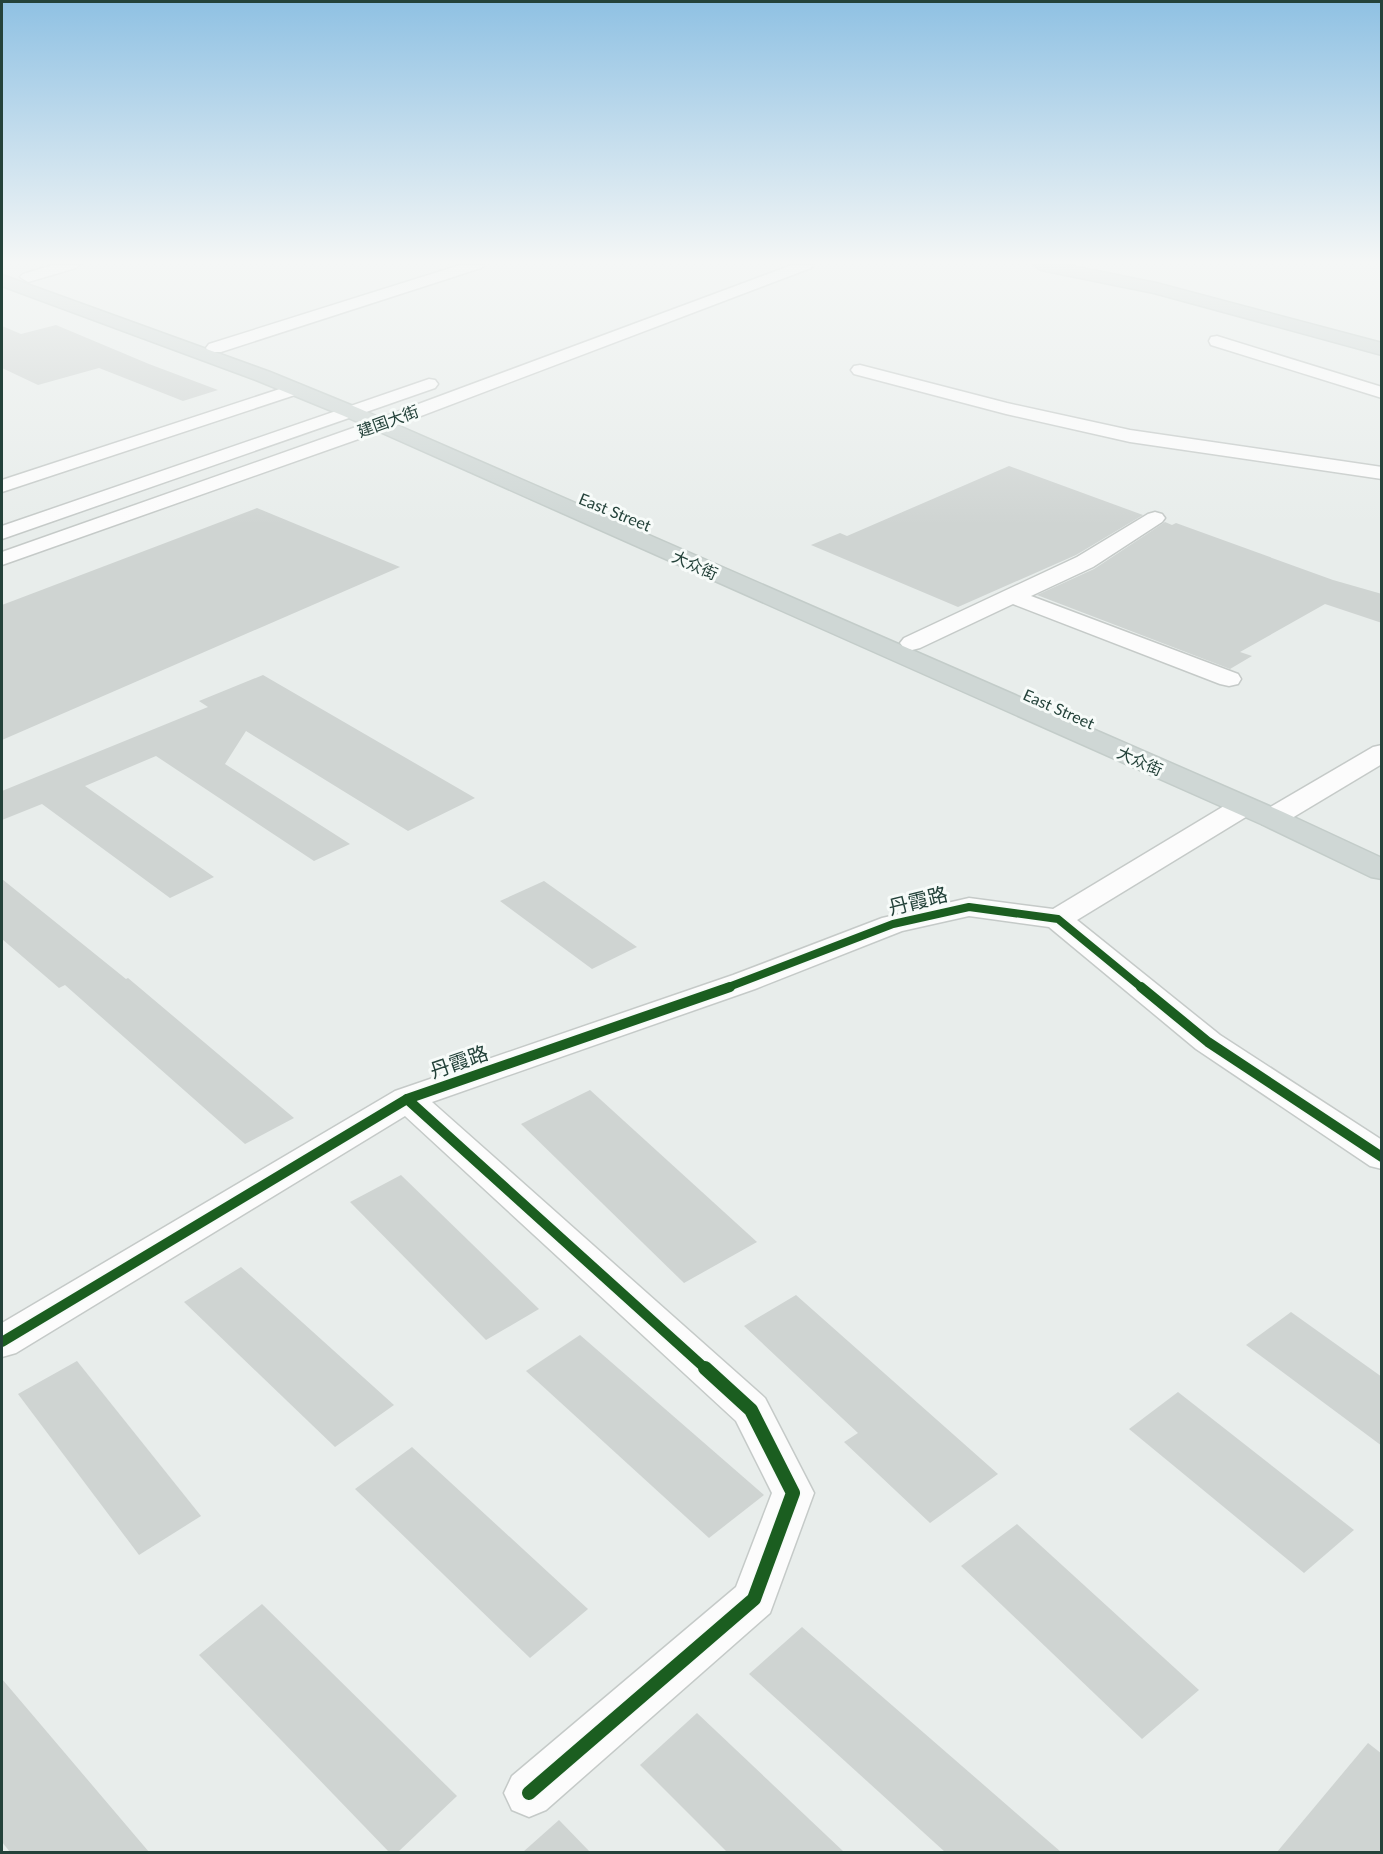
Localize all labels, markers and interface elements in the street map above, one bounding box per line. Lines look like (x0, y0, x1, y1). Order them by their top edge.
street label: 建国大街 (355, 401, 421, 440)
street label: East Street (576, 488, 654, 535)
street label: 大众街 (669, 546, 721, 583)
street label: East Street (1021, 684, 1098, 733)
street label: 大众街 (1114, 742, 1166, 779)
street label: 丹霞路 (886, 881, 950, 919)
street label: 丹霞路 (426, 1040, 491, 1082)

